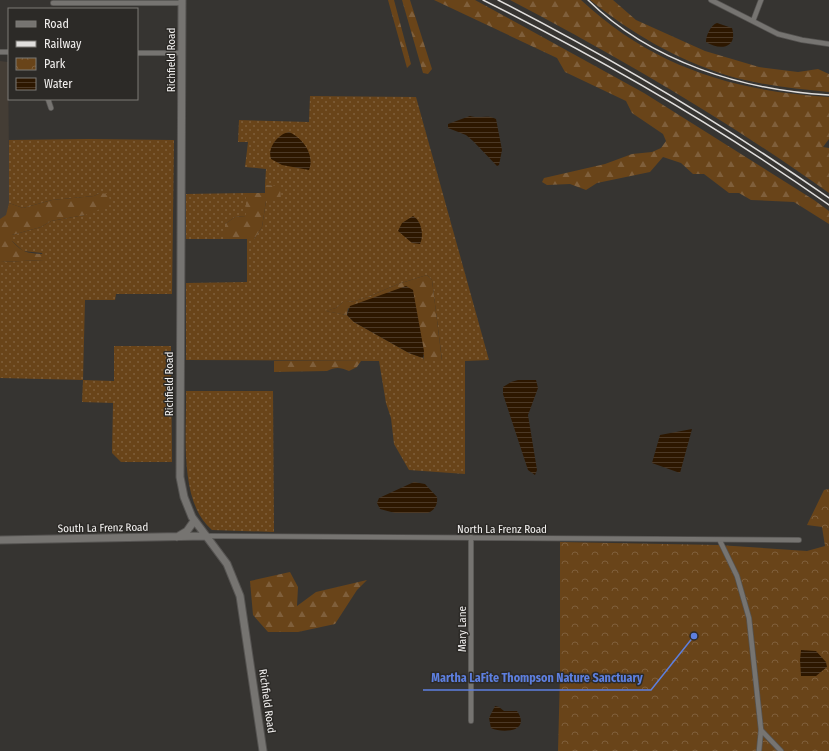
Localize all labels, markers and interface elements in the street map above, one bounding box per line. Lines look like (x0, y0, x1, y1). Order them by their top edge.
legend (8, 8, 138, 100)
text: Road (44, 17, 69, 31)
street label: Richfield Road (165, 28, 178, 92)
text: Railway (44, 37, 82, 51)
text: Park (44, 57, 66, 71)
text: Water (44, 77, 73, 91)
street label: Richfield Road (163, 352, 176, 416)
street label: South La Frenz Road (58, 521, 148, 535)
street label: North La Frenz Road (457, 523, 547, 536)
street label: Mary Lane (456, 606, 469, 652)
callout: Martha LaFite Thompson Nature Sanctuary (423, 666, 651, 690)
street label: Richfield Road (256, 668, 278, 734)
text: Martha LaFite Thompson Nature Sanctuary (431, 671, 643, 685)

